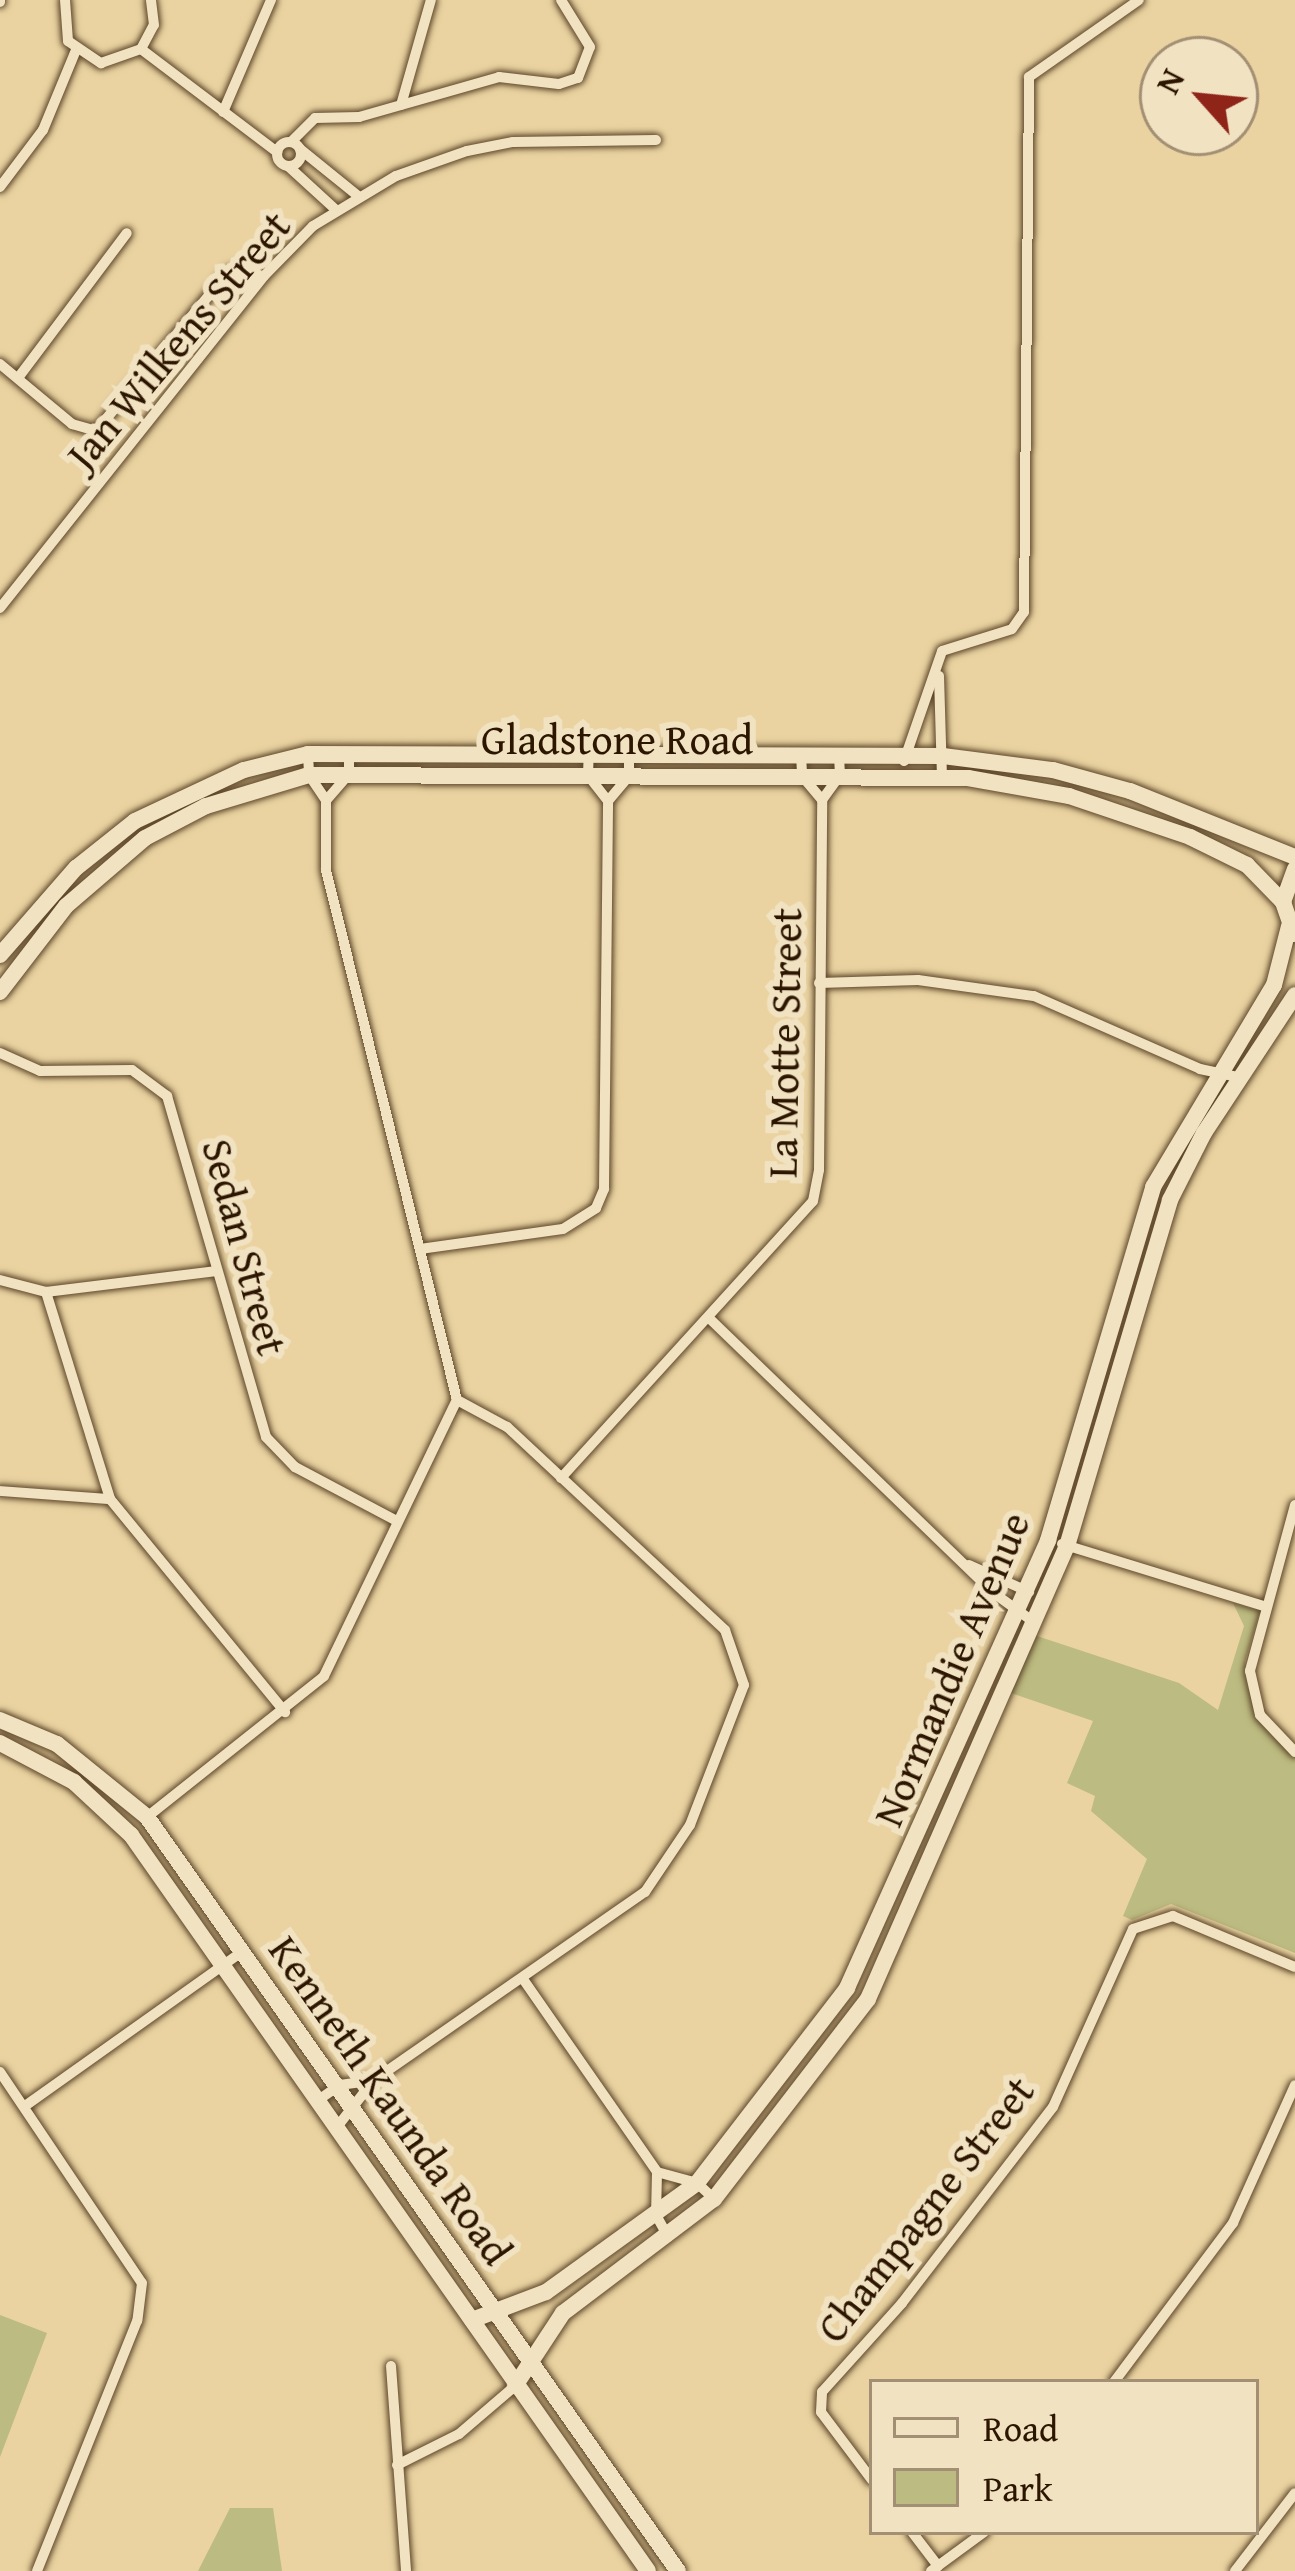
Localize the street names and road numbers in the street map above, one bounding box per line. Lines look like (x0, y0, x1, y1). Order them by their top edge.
street label: Jan Wilkens Street (55, 201, 301, 479)
street label: Gladstone Road (481, 714, 753, 764)
street label: La Motte Street (756, 907, 812, 1179)
street label: Sedan Street (192, 1133, 298, 1361)
street label: Normandie Avenue (862, 1504, 1040, 1834)
street label: Kenneth Kaunda Road (259, 1926, 523, 2274)
street label: Champagne Street (806, 2066, 1044, 2352)

